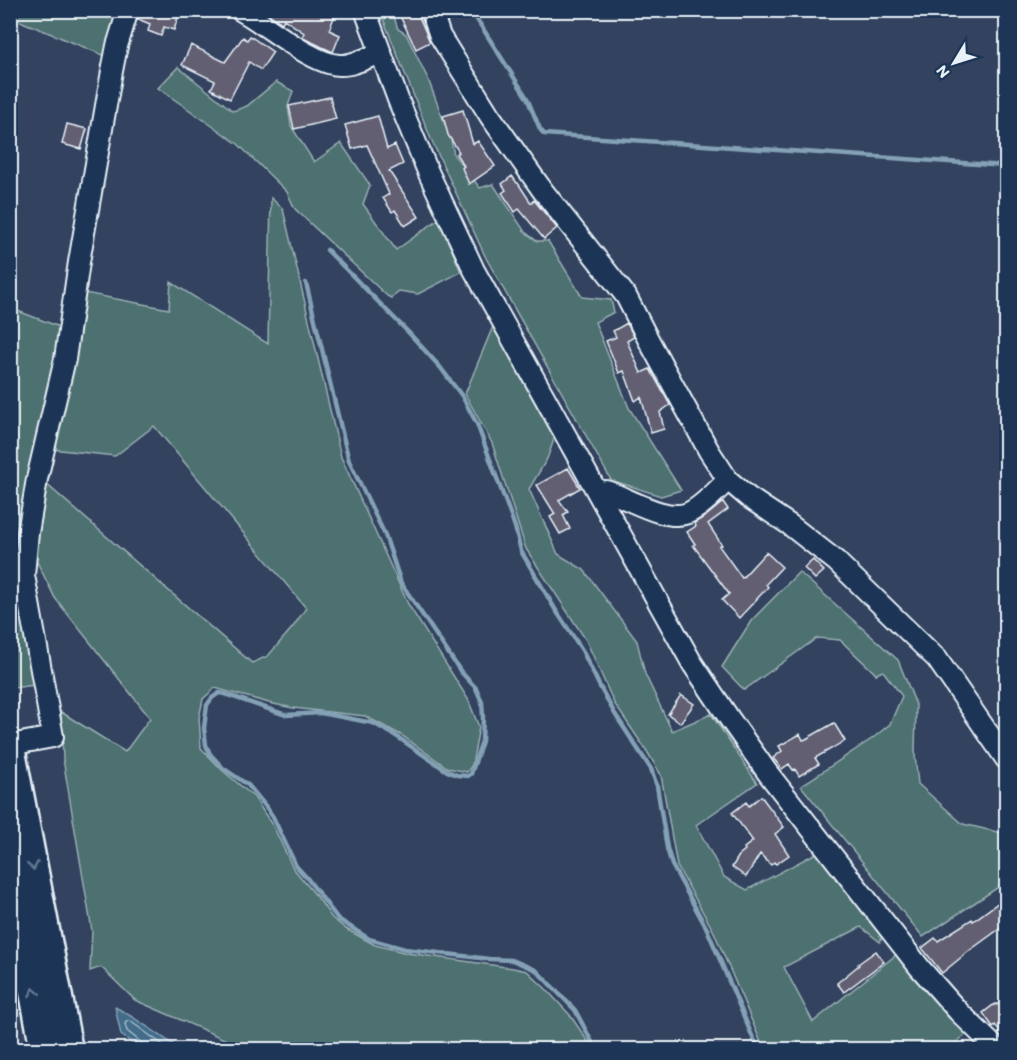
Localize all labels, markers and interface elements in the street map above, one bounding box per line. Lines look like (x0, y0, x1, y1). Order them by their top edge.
north arrow (924, 33, 984, 93)
text: N (932, 62, 953, 82)
one-way arrow (26, 861, 39, 871)
one-way arrow (28, 987, 41, 997)

